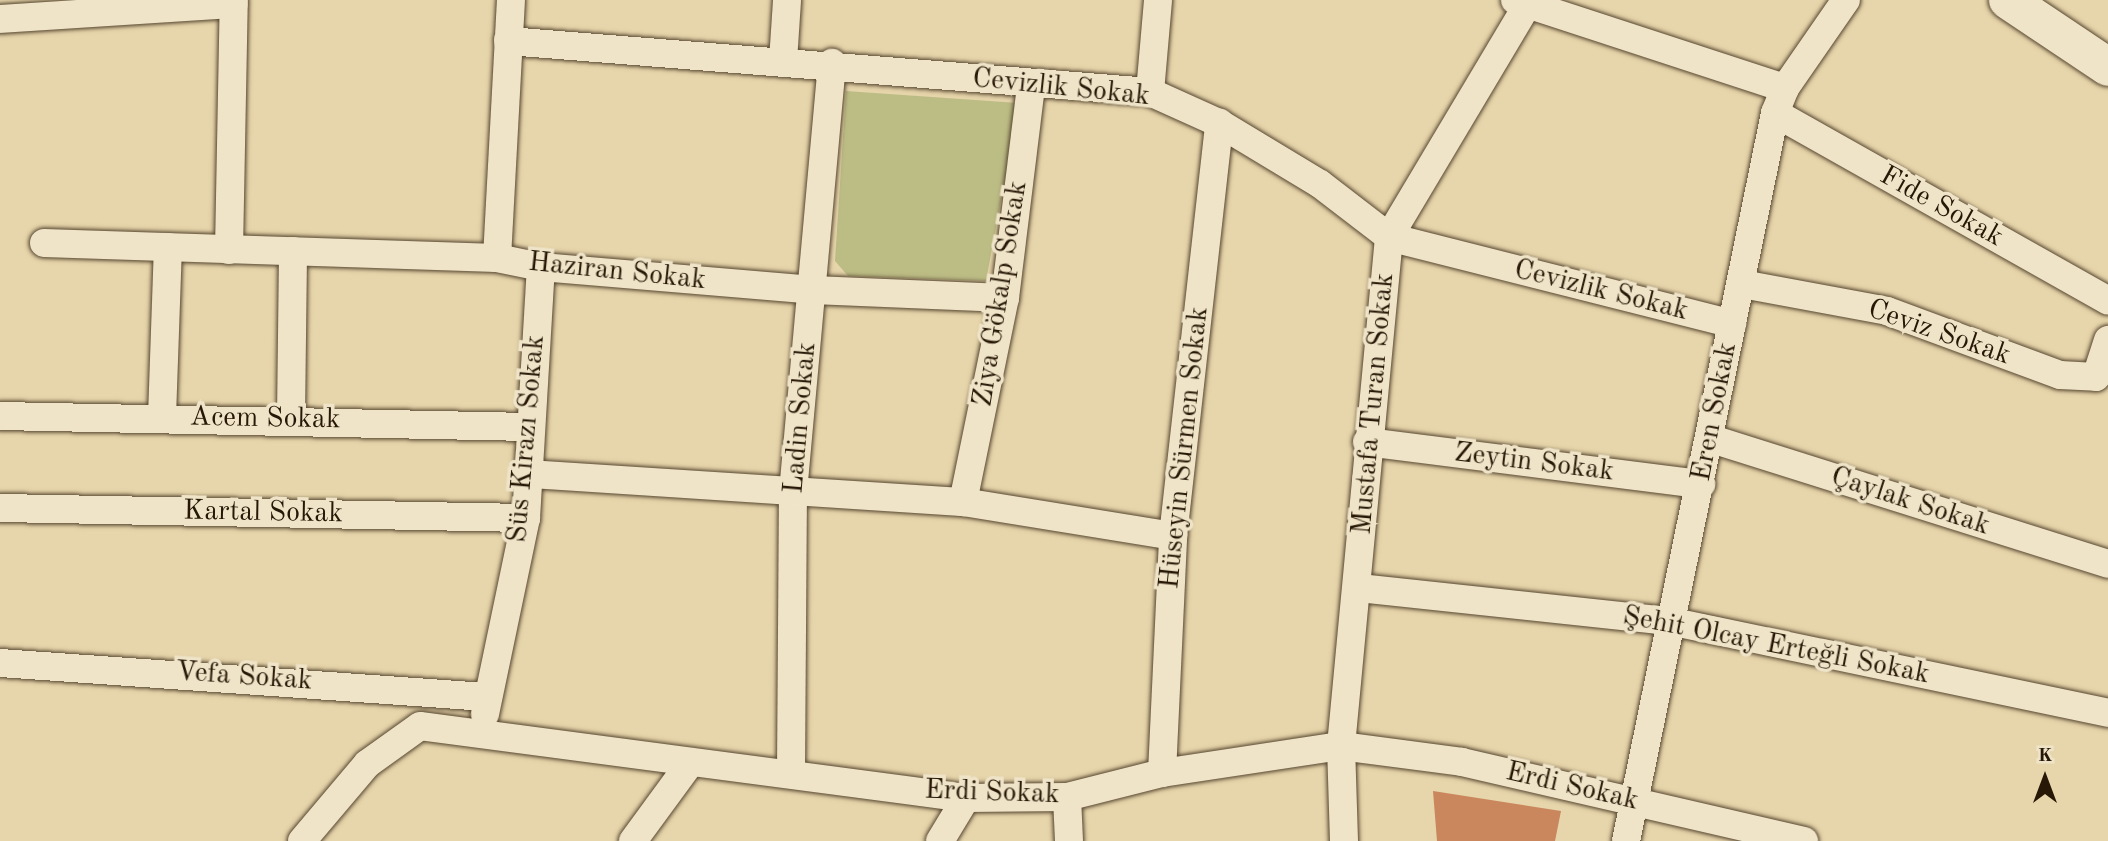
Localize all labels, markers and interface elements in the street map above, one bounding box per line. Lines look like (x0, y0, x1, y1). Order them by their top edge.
street label: Cevizlik Sokak (971, 62, 1151, 114)
street label: Fide Sokak (1873, 159, 2009, 255)
street label: Ziya Gökalp Sokak (967, 179, 1035, 409)
street label: Haziran Sokak (527, 246, 707, 298)
street label: Cevizlik Sokak (1511, 253, 1691, 329)
street label: Mustafa Turan Sokak (1346, 272, 1402, 536)
street label: Ceviz Sokak (1863, 293, 2015, 373)
street label: Hüseyin Sürmen Sokak (1153, 305, 1217, 591)
street label: Süs Kirazı Sokak (501, 334, 553, 544)
street label: Eren Sokak (1685, 340, 1745, 484)
street label: Ladin Sokak (778, 341, 824, 495)
street label: Acem Sokak (189, 401, 341, 437)
street label: Zeytin Sokak (1452, 437, 1616, 489)
street label: Çaylak Sokak (1826, 461, 1994, 543)
street label: Kartal Sokak (183, 495, 343, 531)
street label: Şehit Olcay Erteğli Sokak (1620, 600, 1932, 692)
street label: Vefa Sokak (175, 655, 313, 699)
north arrow (2010, 743, 2080, 813)
text: K (2038, 747, 2052, 766)
street label: Erdi Sokak (1502, 755, 1642, 819)
street label: Erdi Sokak (924, 774, 1060, 812)

